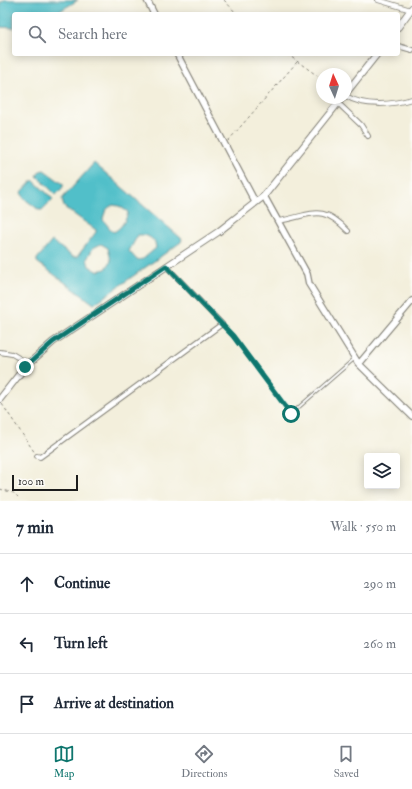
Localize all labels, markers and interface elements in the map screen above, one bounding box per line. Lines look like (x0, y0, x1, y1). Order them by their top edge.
search box (12, 12, 400, 56)
icon: search (26, 23, 48, 45)
text: Search here (58, 25, 127, 44)
north arrow (316, 68, 352, 104)
route end (16, 358, 34, 376)
route start (282, 405, 300, 423)
map controls (364, 453, 400, 489)
button: layers (364, 453, 400, 489)
scale bar (12, 473, 78, 492)
text: 100 m (18, 475, 44, 488)
text: 7 min (16, 517, 54, 538)
text: Walk · 550 m (330, 519, 396, 535)
icon: ahead (16, 573, 38, 595)
text: Continue (54, 574, 110, 593)
text: 290 m (363, 576, 396, 592)
icon: left (16, 633, 38, 655)
text: Turn left (54, 634, 108, 653)
text: 260 m (363, 636, 396, 652)
icon: arrive (16, 693, 38, 715)
text: Arrive at destination (54, 694, 174, 713)
tab: Map (53, 743, 75, 780)
tab: Directions (181, 743, 228, 780)
tab: Saved (334, 743, 359, 780)

